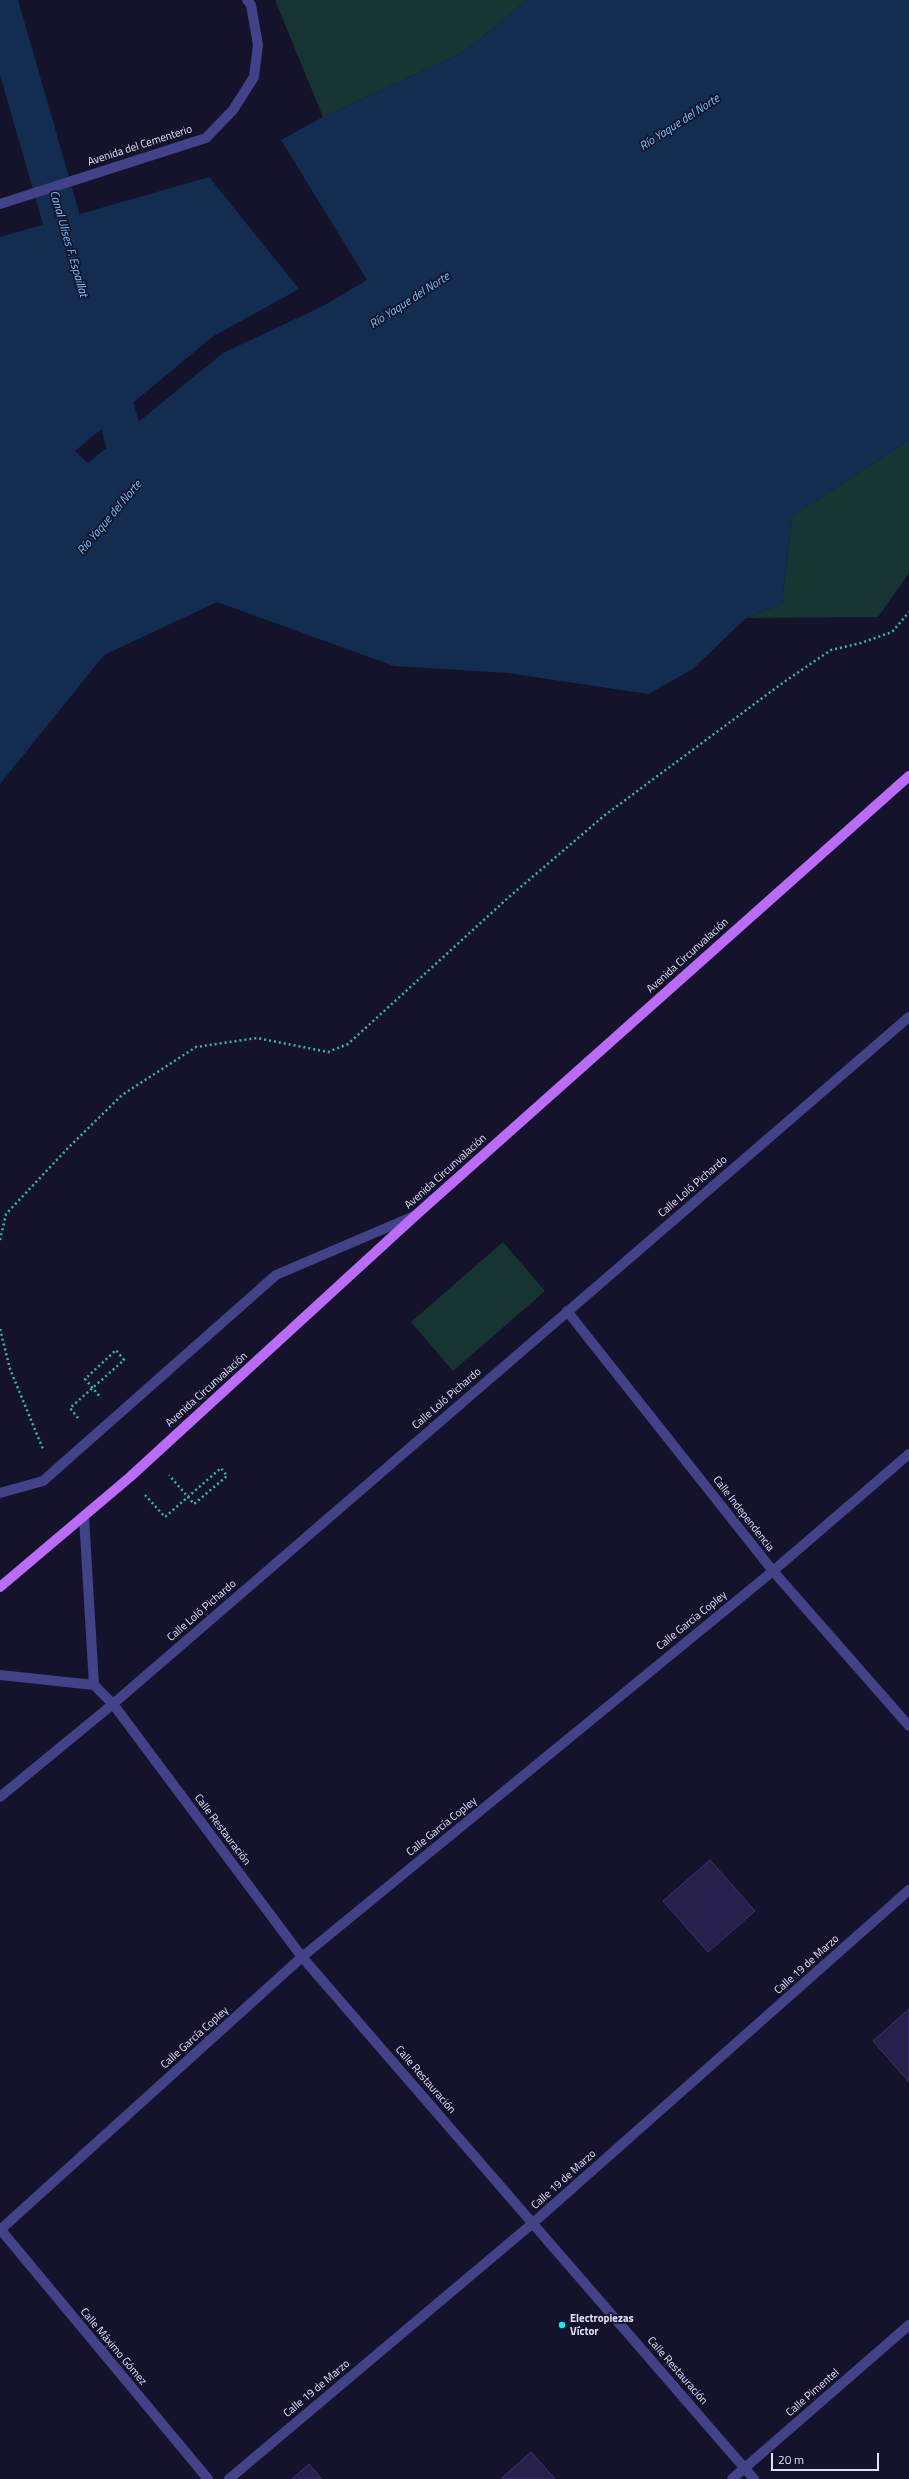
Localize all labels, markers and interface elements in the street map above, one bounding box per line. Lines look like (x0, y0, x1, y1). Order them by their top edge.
water label: Río Yaque del Norte (637, 92, 723, 154)
street label: Avenida del Cementerio (86, 123, 194, 169)
water label: Canal Ulises F. Espaillat (46, 189, 90, 299)
water label: Río Yaque del Norte (367, 270, 453, 332)
water label: Río Yaque del Norte (75, 478, 145, 558)
street label: Avenida Circunvalación (644, 916, 732, 996)
street label: Avenida Circunvalación (402, 1132, 490, 1212)
street label: Calle Loló Pichardo (656, 1154, 730, 1220)
street label: Avenida Circunvalación (163, 1350, 251, 1430)
street label: Calle Loló Pichardo (410, 1366, 484, 1432)
street label: Calle Independencia (710, 1474, 776, 1554)
street label: Calle Loló Pichardo (165, 1578, 239, 1644)
street label: Calle García Copley (654, 1589, 730, 1653)
street label: Calle Restauración (191, 1792, 253, 1868)
street label: Calle García Copley (404, 1795, 480, 1859)
street label: Calle 19 de Marzo (772, 1933, 842, 1997)
street label: Calle García Copley (158, 2004, 232, 2072)
street label: Calle Restauración (392, 2043, 458, 2117)
street label: Calle 19 de Marzo (529, 2148, 599, 2212)
street label: Calle Máximo Gómez (77, 2306, 149, 2388)
place label: Electropiezas Víctor (570, 2312, 634, 2338)
marker: Electropiezas Víctor (557, 2320, 567, 2330)
street label: Calle Restauración (644, 2334, 710, 2408)
street label: Calle 19 de Marzo (281, 2357, 353, 2421)
street label: Calle Pimentel (784, 2366, 842, 2420)
scale bar (773, 2445, 881, 2471)
text: 20 m (778, 2450, 804, 2469)

